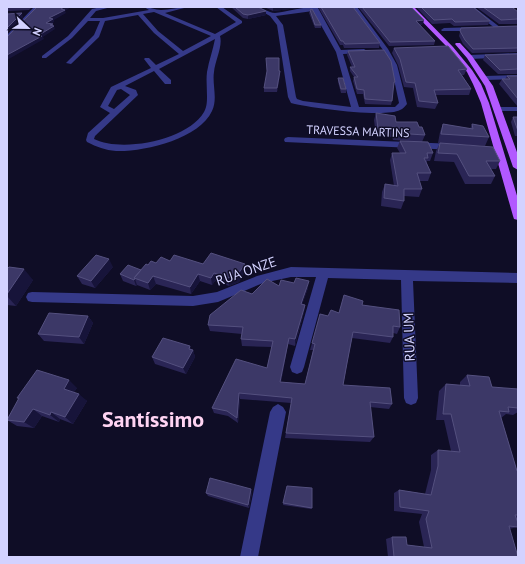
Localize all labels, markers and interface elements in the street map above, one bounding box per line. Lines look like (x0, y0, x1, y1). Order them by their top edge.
north arrow (8, 8, 48, 48)
text: N (29, 26, 45, 38)
street label: TRAVESSA MARTINS (306, 122, 410, 140)
street label: RUA ONZE (213, 252, 279, 290)
street label: RUA UM (399, 312, 419, 362)
district label: Santíssimo (102, 405, 204, 433)

